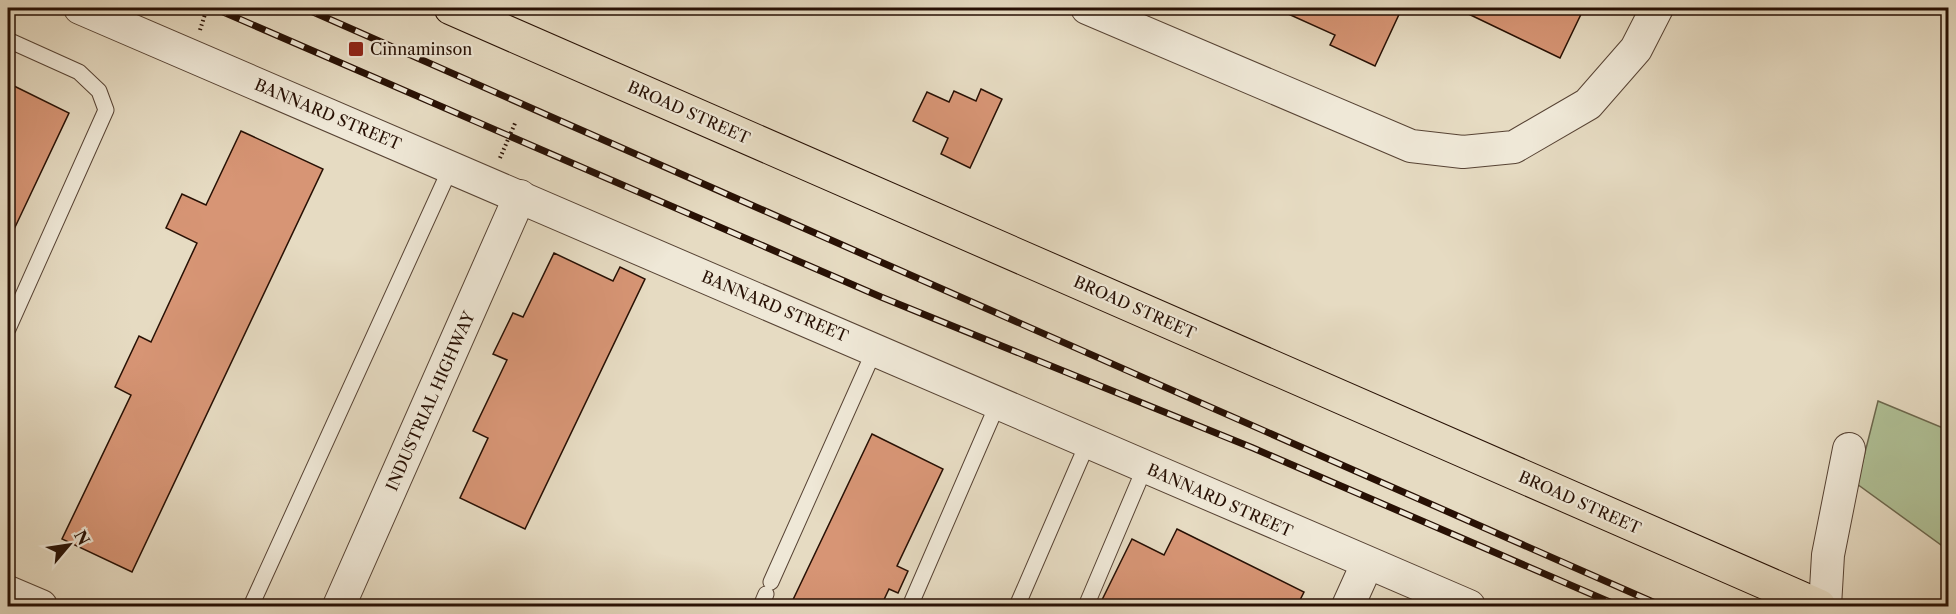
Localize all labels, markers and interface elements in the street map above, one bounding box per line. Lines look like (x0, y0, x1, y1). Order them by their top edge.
place label: Cinnaminson (370, 39, 472, 59)
marker: Cinnaminson (347, 40, 365, 58)
street label: BANNARD STREET (252, 74, 404, 154)
street label: BROAD STREET (625, 76, 753, 148)
street label: BANNARD STREET (699, 266, 851, 346)
street label: BROAD STREET (1071, 271, 1199, 343)
street label: INDUSTRIAL HIGHWAY (381, 308, 479, 494)
street label: BANNARD STREET (1144, 459, 1296, 541)
street label: BROAD STREET (1516, 466, 1644, 538)
north arrow (39, 515, 99, 575)
text: N (70, 527, 94, 549)

